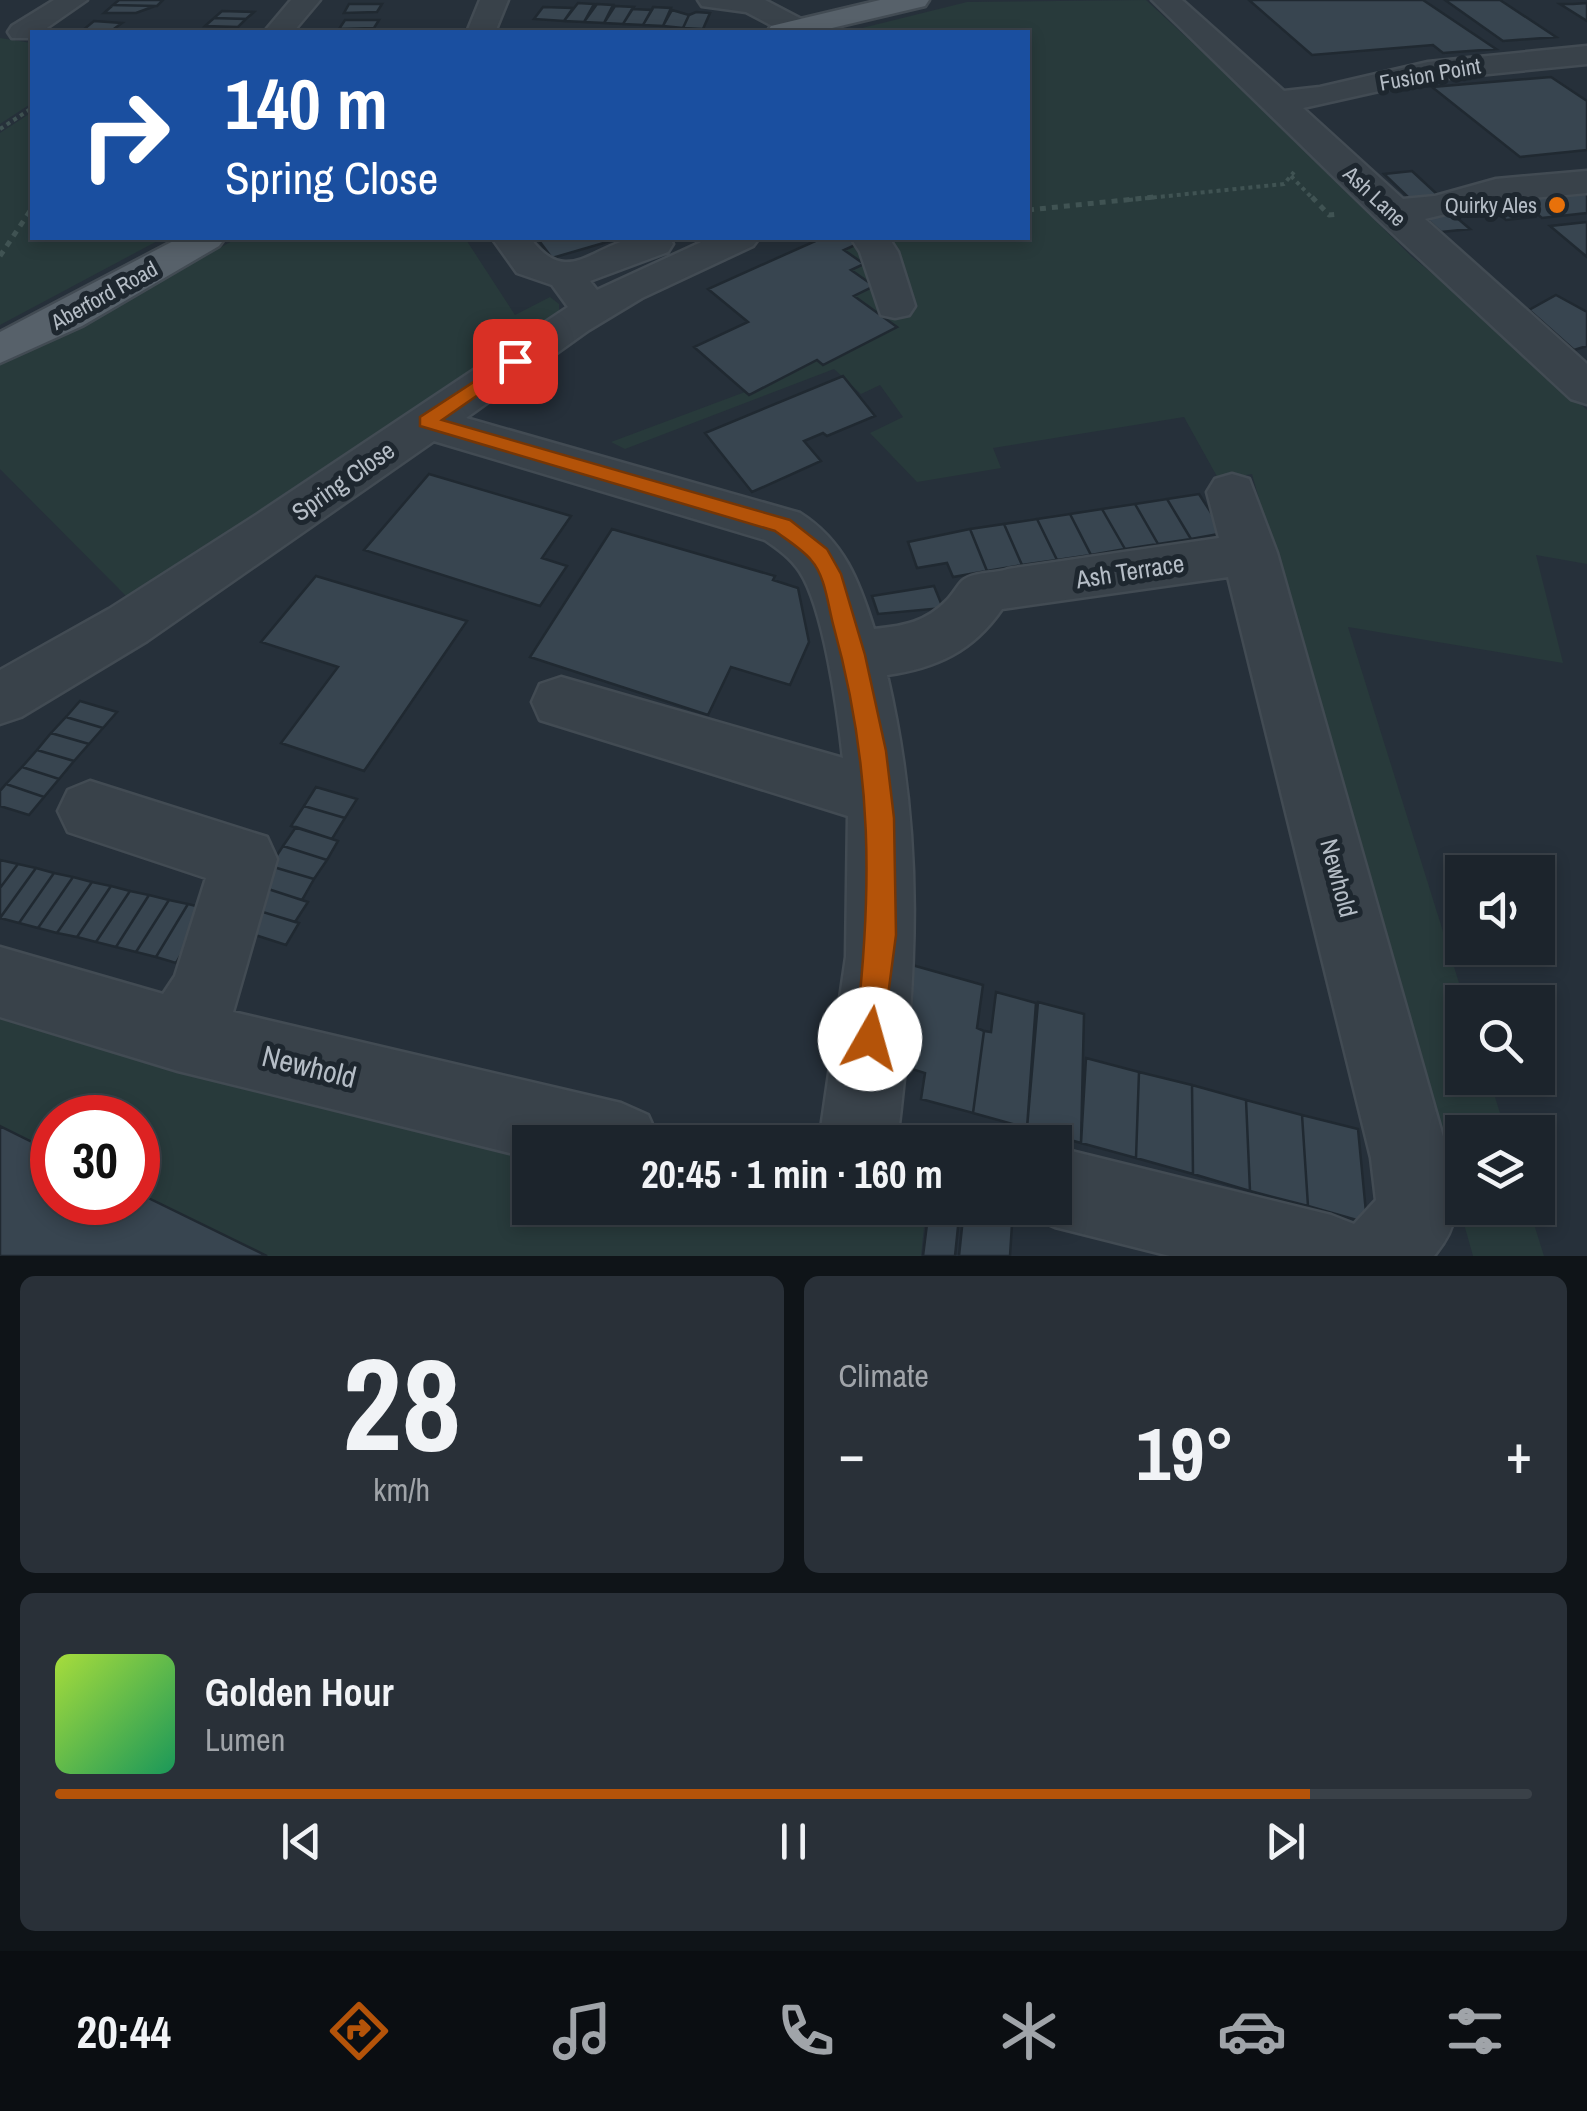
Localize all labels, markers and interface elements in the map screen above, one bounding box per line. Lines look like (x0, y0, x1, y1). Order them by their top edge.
street label: Fusion Point (1377, 50, 1483, 98)
text: 140 m (225, 57, 388, 151)
icon: right (60, 70, 190, 200)
text: Spring Close (225, 147, 438, 208)
street label: Ash Lane (1336, 158, 1413, 233)
place label: Quirky Ales (1445, 190, 1537, 220)
marker: Quirky Ales (1546, 194, 1568, 216)
street label: Aberford Road (45, 253, 163, 337)
pin (473, 319, 558, 404)
icon: arrive (488, 334, 543, 389)
street label: Spring Close (285, 433, 401, 529)
street label: Ash Terrace (1073, 546, 1187, 596)
street label: Newhold (1312, 835, 1366, 921)
map controls (1445, 855, 1555, 1225)
button: sound (1445, 855, 1555, 965)
button: search (1445, 985, 1555, 1095)
position arrow (818, 987, 922, 1091)
street label: Newhold (258, 1035, 361, 1097)
speed limit sign: 30 (30, 1095, 160, 1225)
button: layers (1445, 1115, 1555, 1225)
text: 20:45 · 1 min · 160 m (641, 1149, 943, 1200)
text: 28 (342, 1315, 461, 1491)
text: Climate (839, 1354, 929, 1397)
text: 19° (1136, 1402, 1234, 1503)
text: − (839, 1416, 865, 1490)
text: + (1506, 1416, 1532, 1490)
text: km/h (373, 1468, 430, 1511)
text: Golden Hour (205, 1667, 394, 1718)
text: Lumen (205, 1718, 285, 1761)
icon: previous (274, 1814, 329, 1869)
icon: pause (766, 1814, 821, 1869)
icon: next (1258, 1814, 1313, 1869)
icon: directions (324, 1996, 394, 2066)
icon: music (547, 1996, 617, 2066)
icon: phone (771, 1996, 841, 2066)
icon: climate (994, 1996, 1064, 2066)
icon: car (1217, 1996, 1287, 2066)
icon: filters (1440, 1996, 1510, 2066)
text: 20:44 (77, 2001, 171, 2062)

